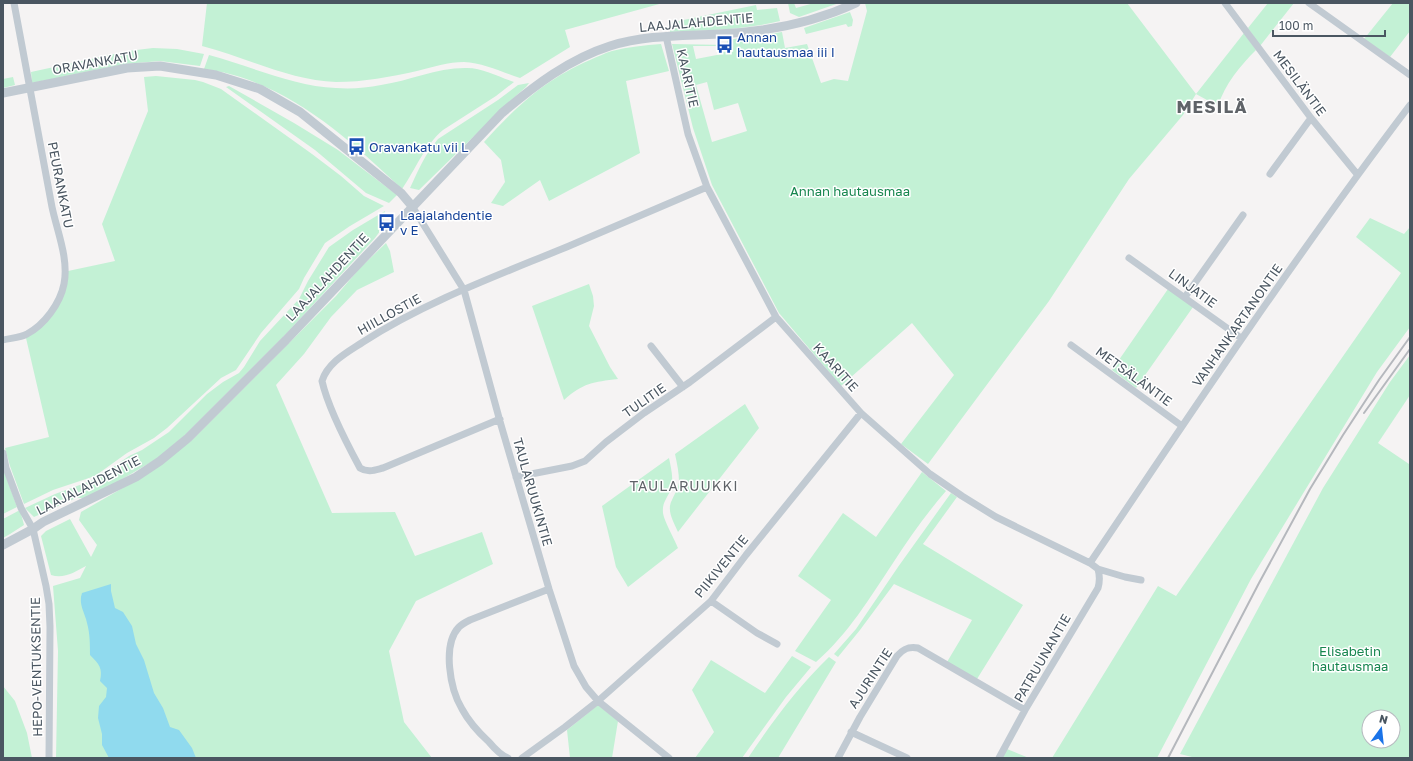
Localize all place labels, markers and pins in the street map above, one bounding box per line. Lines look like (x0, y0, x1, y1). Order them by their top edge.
place label: Annan hautausmaa iii I (737, 29, 835, 60)
bus stop icon: Annan hautausmaa iii I (714, 34, 734, 54)
bus stop icon: Oravankatu vii L (346, 137, 366, 157)
place label: Oravankatu vii L (369, 139, 469, 155)
place label: Laajalahdentie v E (400, 207, 492, 238)
bus stop icon: Laajalahdentie v E (377, 212, 397, 232)

